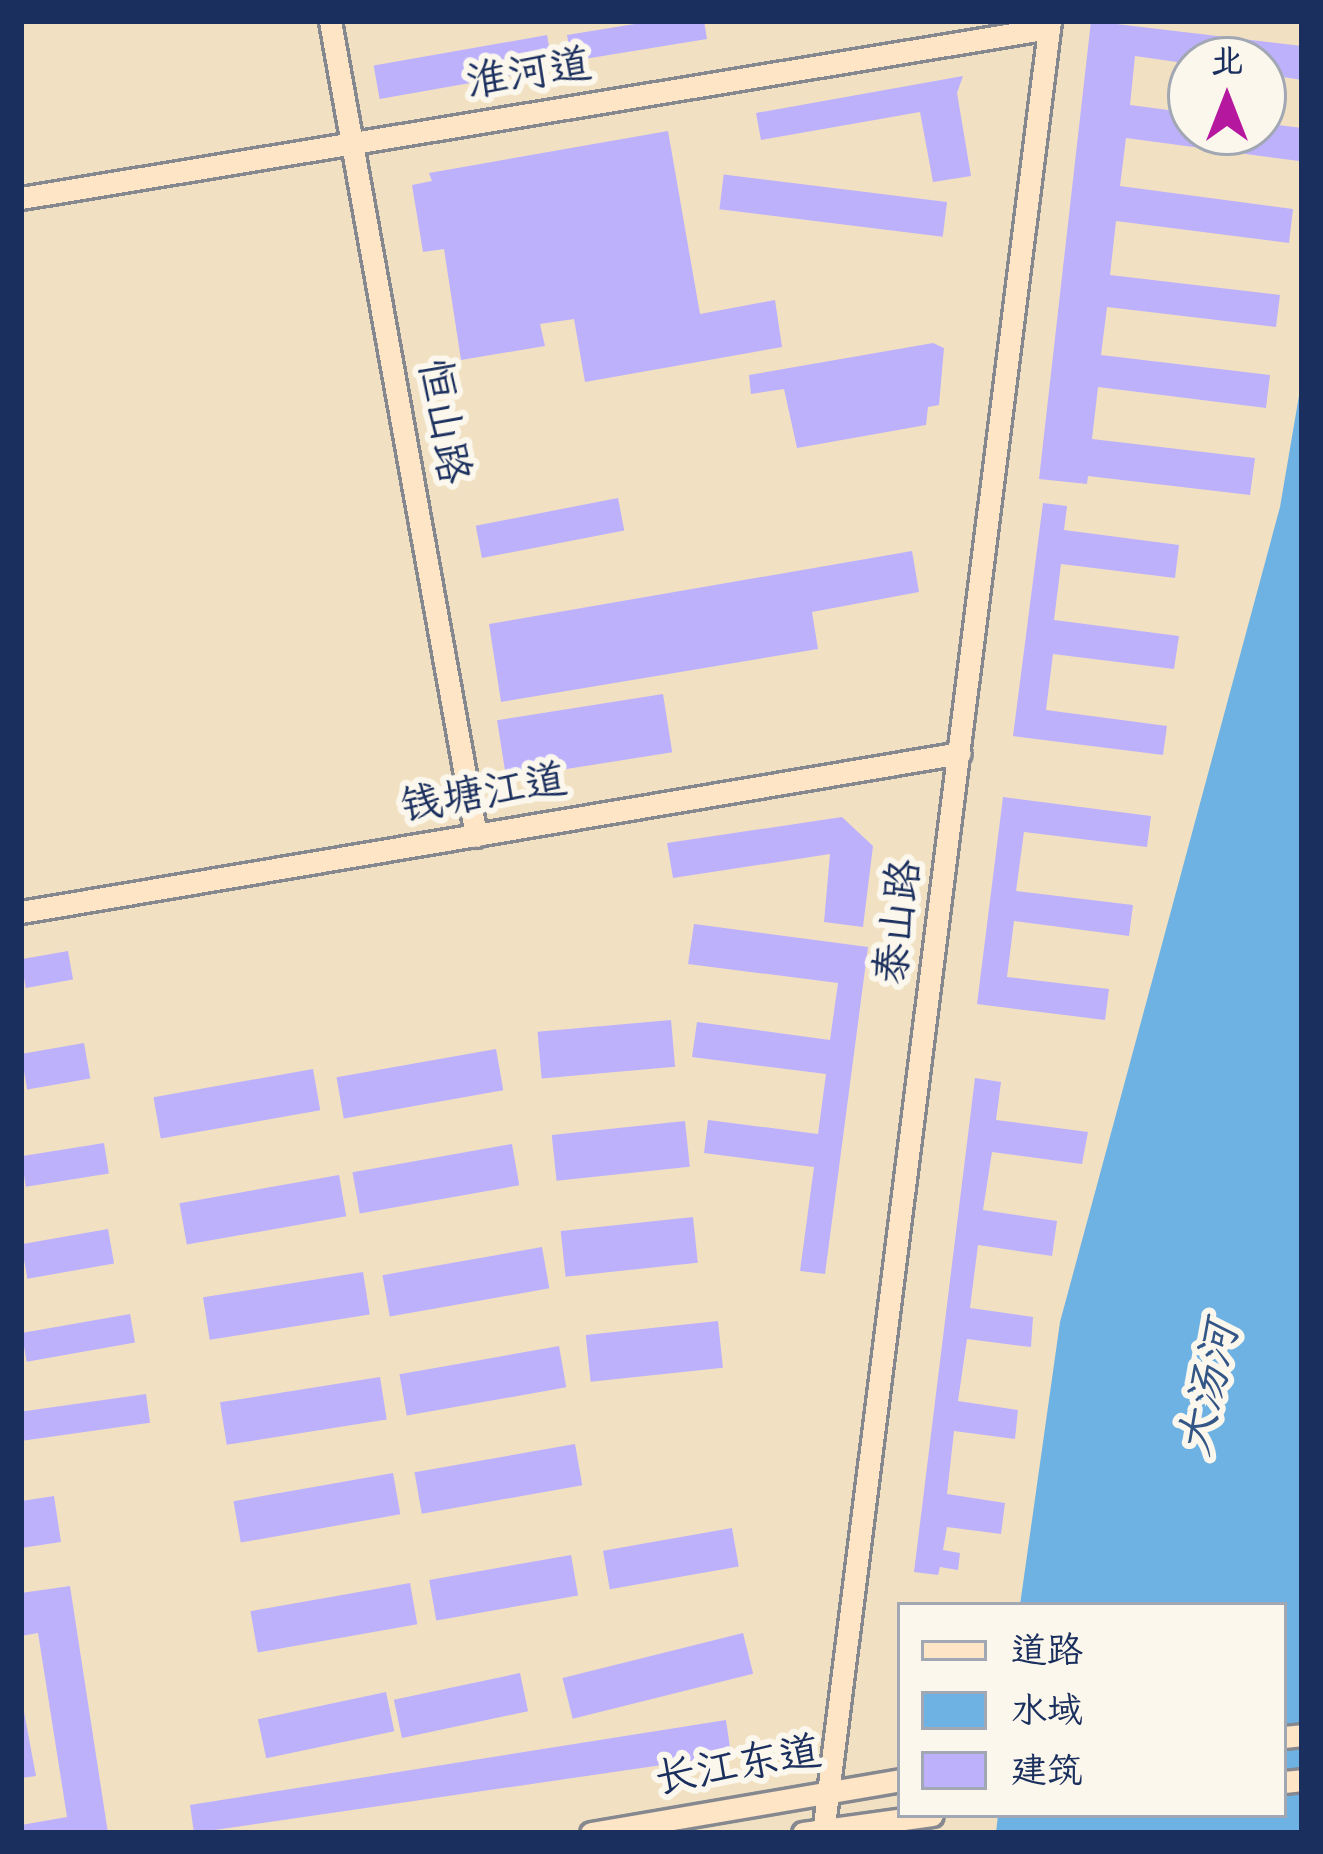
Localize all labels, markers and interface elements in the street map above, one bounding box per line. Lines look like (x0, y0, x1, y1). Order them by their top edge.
north arrow (1167, 36, 1287, 156)
street label: 淮河道 (463, 40, 595, 110)
text: 北 (1211, 41, 1244, 85)
street label: 恒山路 (406, 356, 478, 488)
street label: 钱塘江道 (397, 756, 571, 834)
street label: 泰山路 (867, 856, 933, 988)
water label: 大汤河 (1169, 1317, 1251, 1461)
legend (897, 1602, 1287, 1818)
text: 道路 (1011, 1629, 1083, 1676)
text: 水域 (1011, 1689, 1083, 1736)
street label: 长江东道 (651, 1728, 825, 1806)
text: 建筑 (1011, 1749, 1083, 1796)

